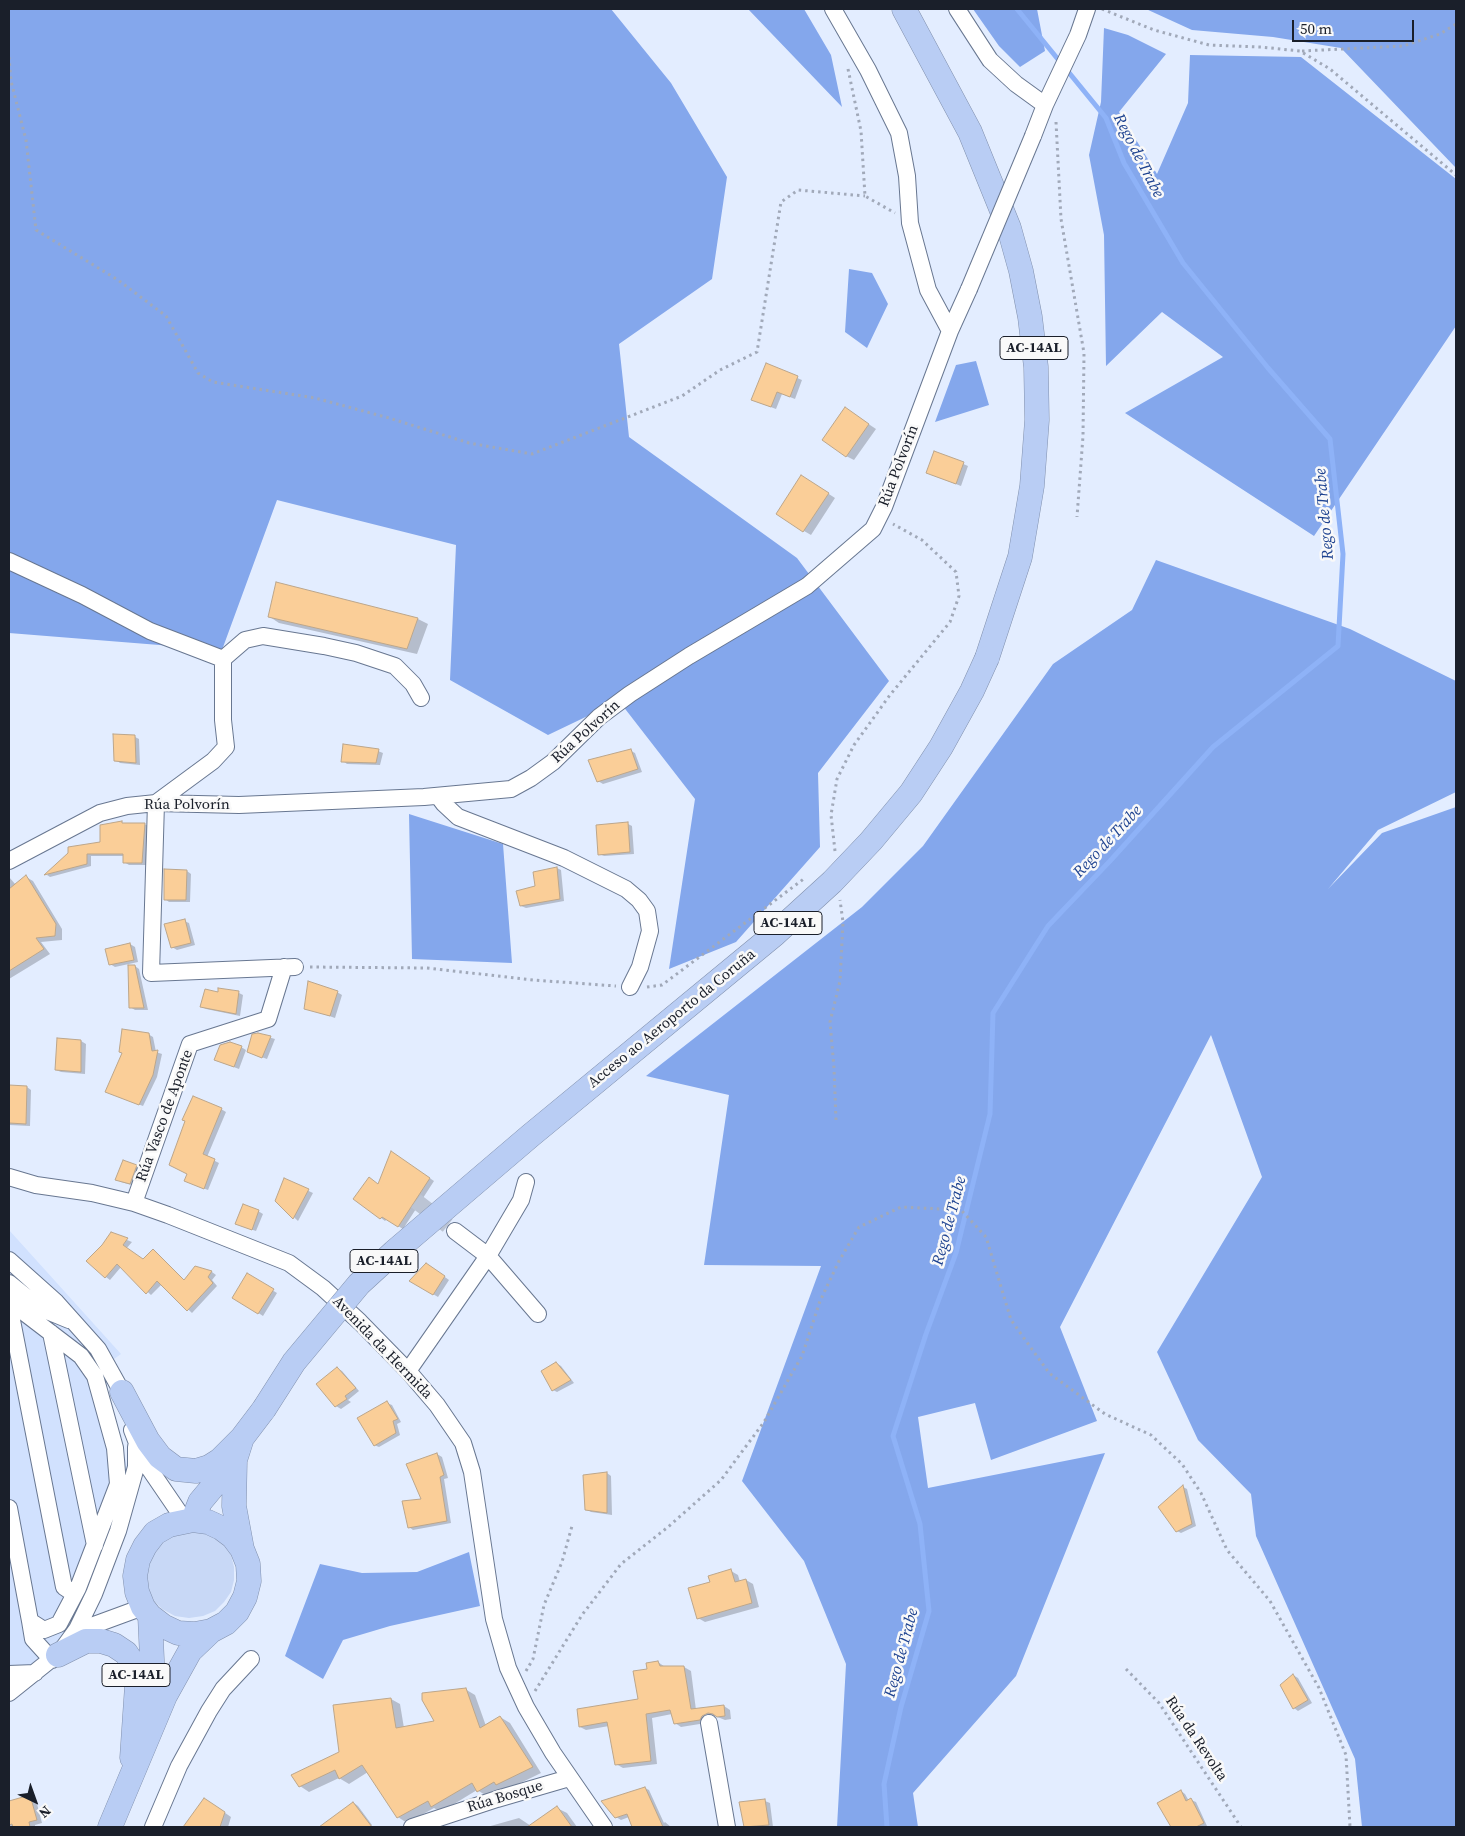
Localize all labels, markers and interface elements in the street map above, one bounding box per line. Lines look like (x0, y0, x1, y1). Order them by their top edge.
scale bar (1295, 10, 1418, 42)
text: 50 m (1300, 18, 1332, 39)
water label: Rego de Trabe (1109, 111, 1167, 201)
road number: AC-14AL (1000, 336, 1068, 359)
street label: Rúa Polvorín (875, 423, 923, 509)
water label: Rego de Trabe (1311, 468, 1339, 560)
street label: Rúa Polvorín (548, 697, 624, 767)
street label: Rúa Polvorín (144, 796, 230, 814)
water label: Rego de Trabe (1070, 802, 1146, 882)
road number: AC-14AL (754, 911, 822, 934)
street label: Acceso ao Aeroporto da Coruña (585, 946, 759, 1092)
street label: Rúa Vasco de Aponte (133, 1047, 197, 1185)
water label: Rego de Trabe (929, 1174, 971, 1268)
road number: AC-14AL (350, 1250, 418, 1272)
street label: Avenida da Hermida (328, 1293, 436, 1403)
water label: Rego de Trabe (881, 1606, 923, 1700)
road number: AC-14AL (102, 1664, 170, 1686)
street label: Rúa da Revolta (1161, 1693, 1231, 1785)
north arrow (10, 1776, 60, 1826)
street label: Rúa Bosque (465, 1777, 545, 1817)
text: N (35, 1801, 56, 1823)

